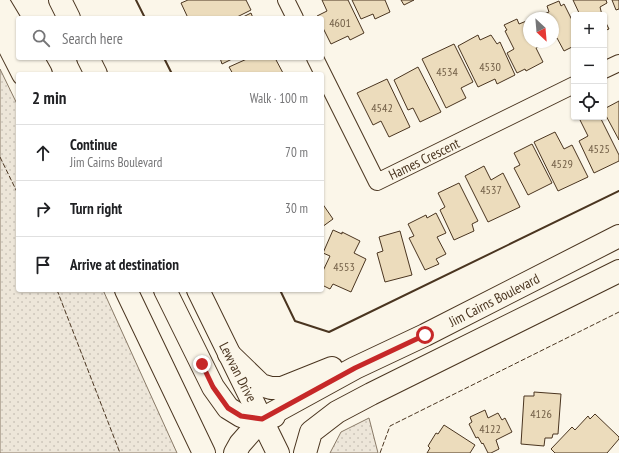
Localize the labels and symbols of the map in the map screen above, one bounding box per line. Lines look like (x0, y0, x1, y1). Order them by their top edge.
north arrow (523, 12, 559, 48)
house number: 4601 (329, 15, 351, 30)
house number: 4530 (479, 59, 501, 74)
house number: 4534 (436, 64, 458, 79)
house number: 4542 (371, 100, 393, 115)
street label: Hames Crescent (386, 134, 463, 184)
house number: 4525 (588, 141, 610, 156)
house number: 4529 (551, 156, 573, 171)
house number: 4537 (480, 182, 502, 197)
house number: 4553 (333, 259, 355, 274)
street label: Jim Cairns Boulevard (445, 269, 542, 331)
route start (416, 326, 434, 344)
street label: Lewvan Drive (215, 339, 261, 405)
route end (193, 355, 211, 373)
house number: 4126 (530, 406, 552, 421)
house number: 4122 (479, 421, 501, 436)

